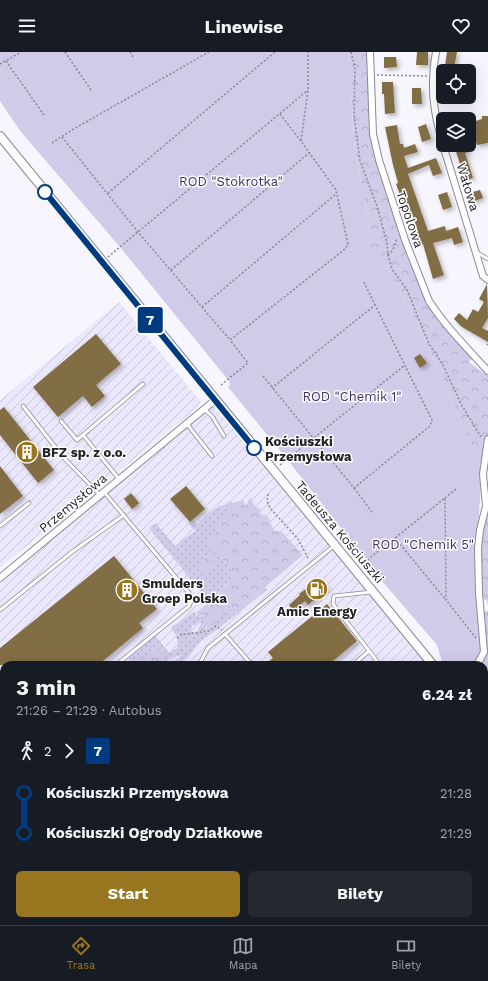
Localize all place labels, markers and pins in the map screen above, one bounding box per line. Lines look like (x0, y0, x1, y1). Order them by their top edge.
unlabelled marker (37, 184, 53, 200)
place label: Kościuszki Przemysłowa (265, 434, 352, 464)
building icon: BFZ sp. z o.o. (14, 439, 40, 465)
marker: Kościuszki Przemysłowa (246, 440, 262, 456)
place label: BFZ sp. z o.o. (42, 445, 126, 460)
place label: Smulders Groep Polska (142, 576, 228, 606)
fuel station icon: Amic Energy (304, 576, 330, 602)
building icon: Smulders Groep Polska (114, 577, 140, 603)
place label: Amic Energy (277, 604, 358, 619)

